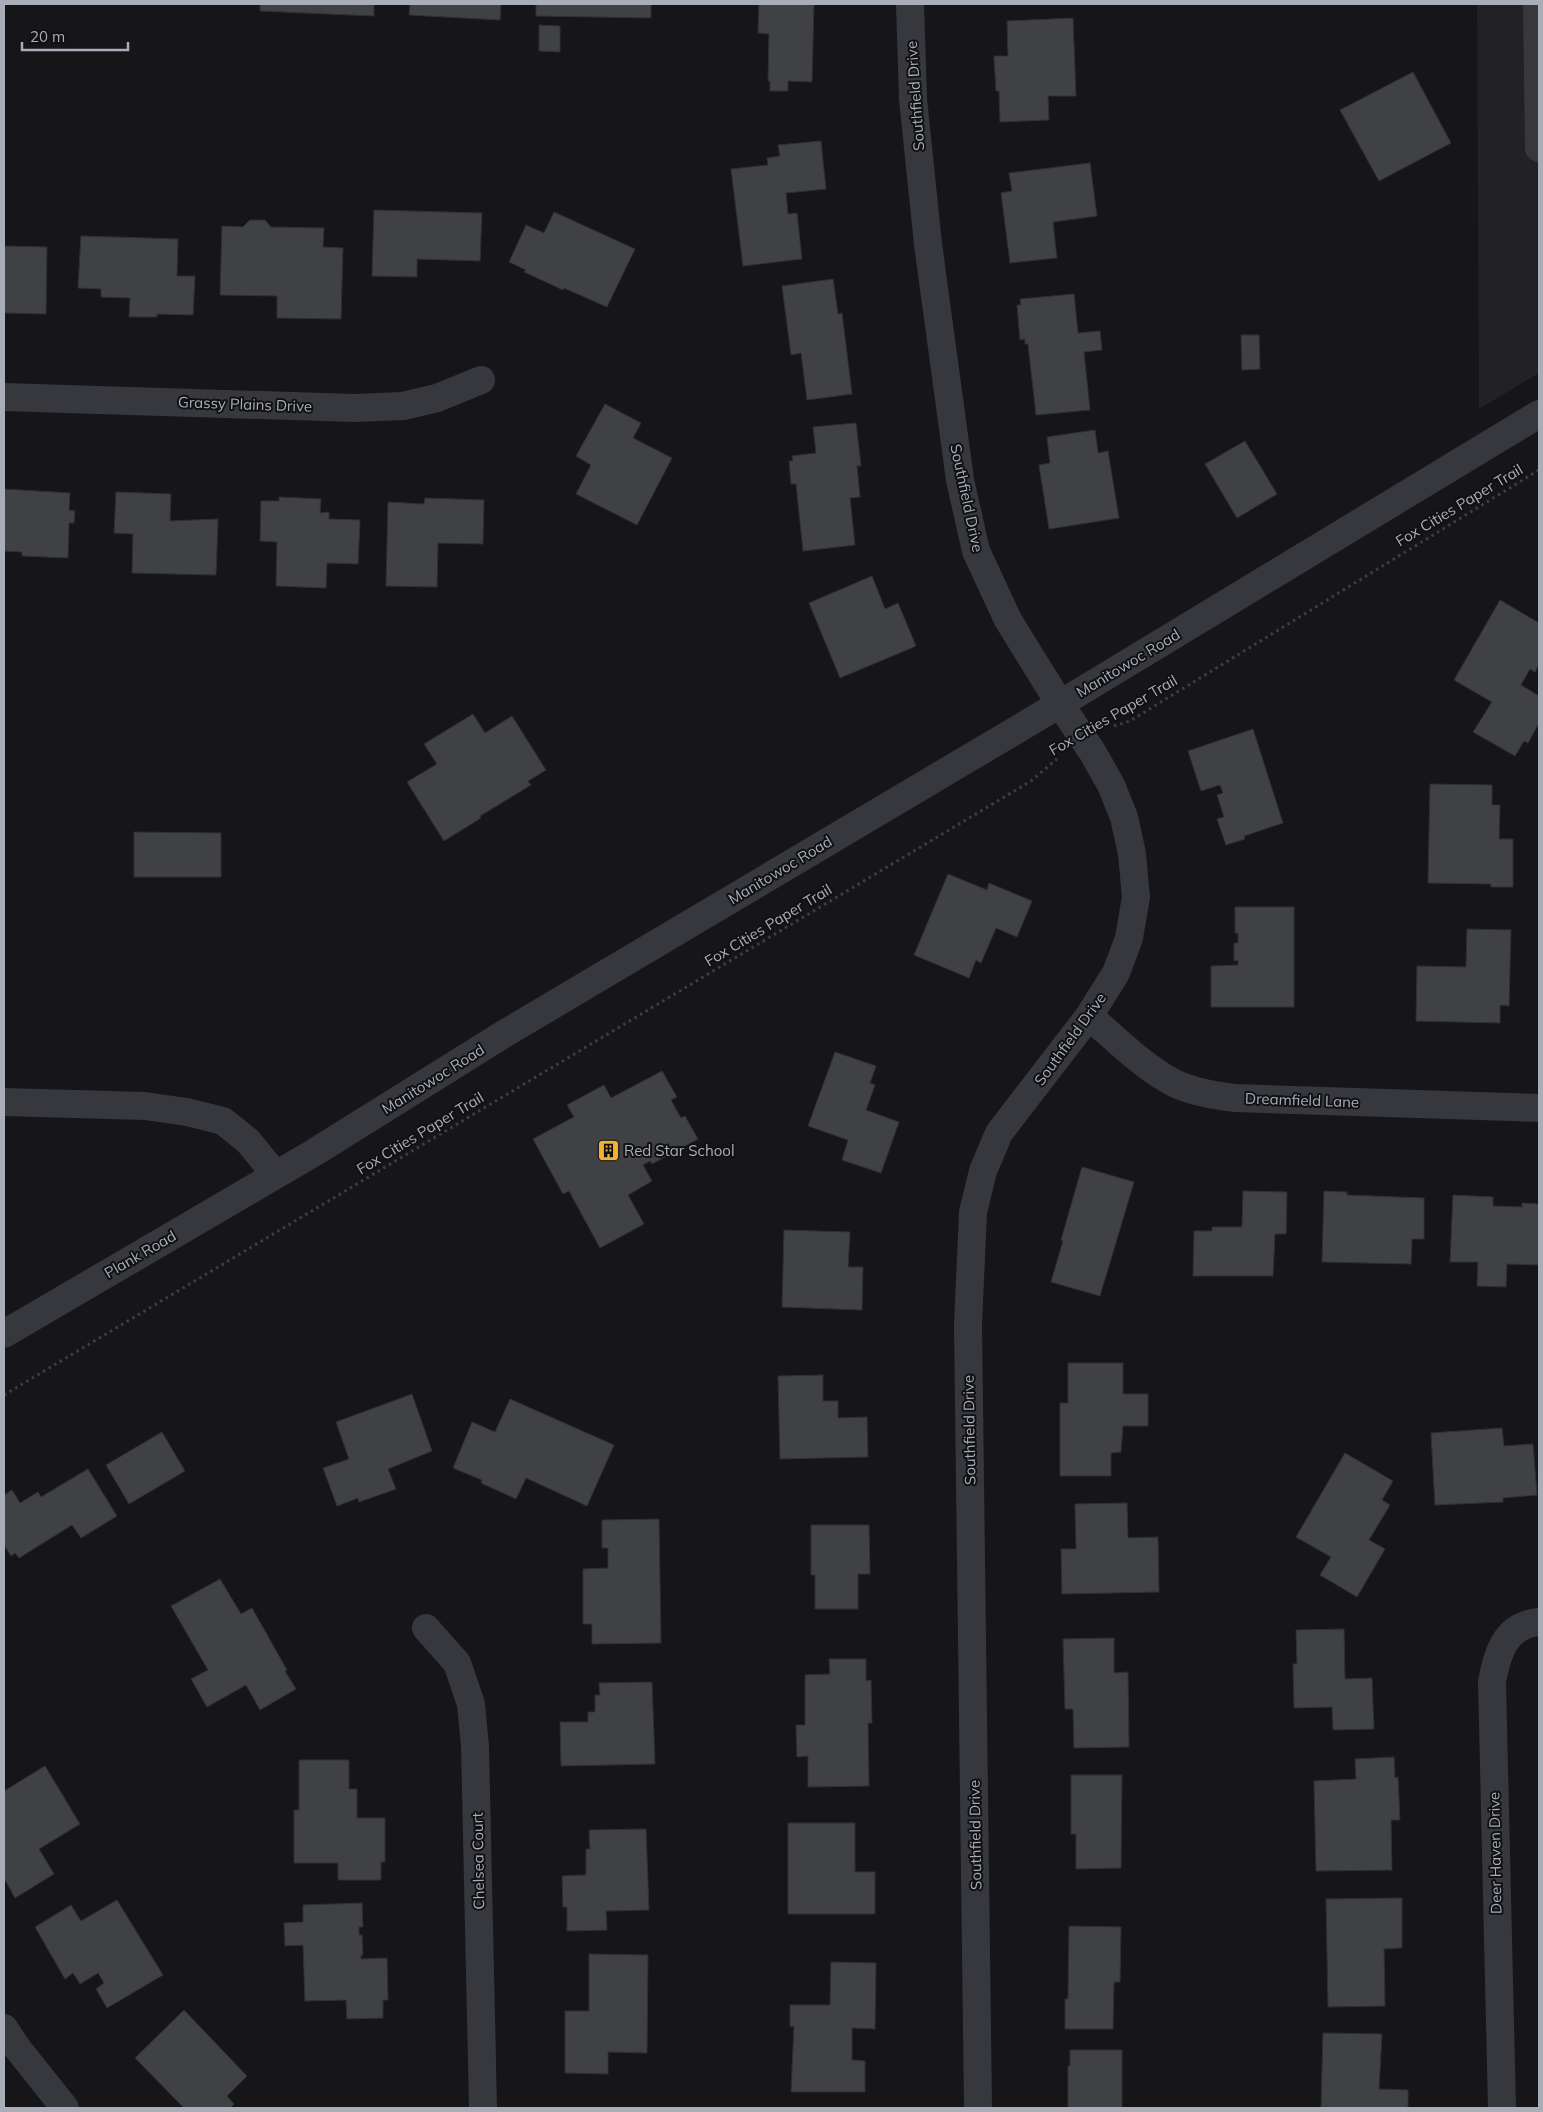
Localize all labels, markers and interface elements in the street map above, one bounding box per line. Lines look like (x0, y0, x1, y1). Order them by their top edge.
scale bar (22, 20, 129, 52)
text: 20 m (30, 27, 65, 46)
street label: Southfield Drive (902, 40, 928, 152)
street label: Grassy Plains Drive (178, 392, 312, 416)
street label: Southfield Drive (946, 442, 988, 554)
street label: Fox Cities Paper Trail (1392, 460, 1526, 550)
street label: Manitowoc Road (1073, 625, 1183, 701)
street label: Fox Cities Paper Trail (1045, 671, 1181, 759)
street label: Manitowoc Road (725, 832, 835, 908)
street label: Fox Cities Paper Trail (701, 880, 835, 970)
street label: Southfield Drive (1030, 989, 1110, 1089)
street label: Manitowoc Road (378, 1040, 488, 1118)
street label: Fox Cities Paper Trail (353, 1088, 487, 1178)
street label: Dreamfield Lane (1245, 1089, 1359, 1111)
building icon: Red Star School (596, 1138, 620, 1162)
place label: Red Star School (624, 1141, 734, 1160)
street label: Plank Road (101, 1226, 179, 1282)
street label: Southfield Drive (959, 1375, 979, 1485)
street label: Southfield Drive (965, 1780, 985, 1890)
street label: Deer Haven Drive (1484, 1792, 1506, 1914)
street label: Chelsea Court (468, 1812, 488, 1910)

